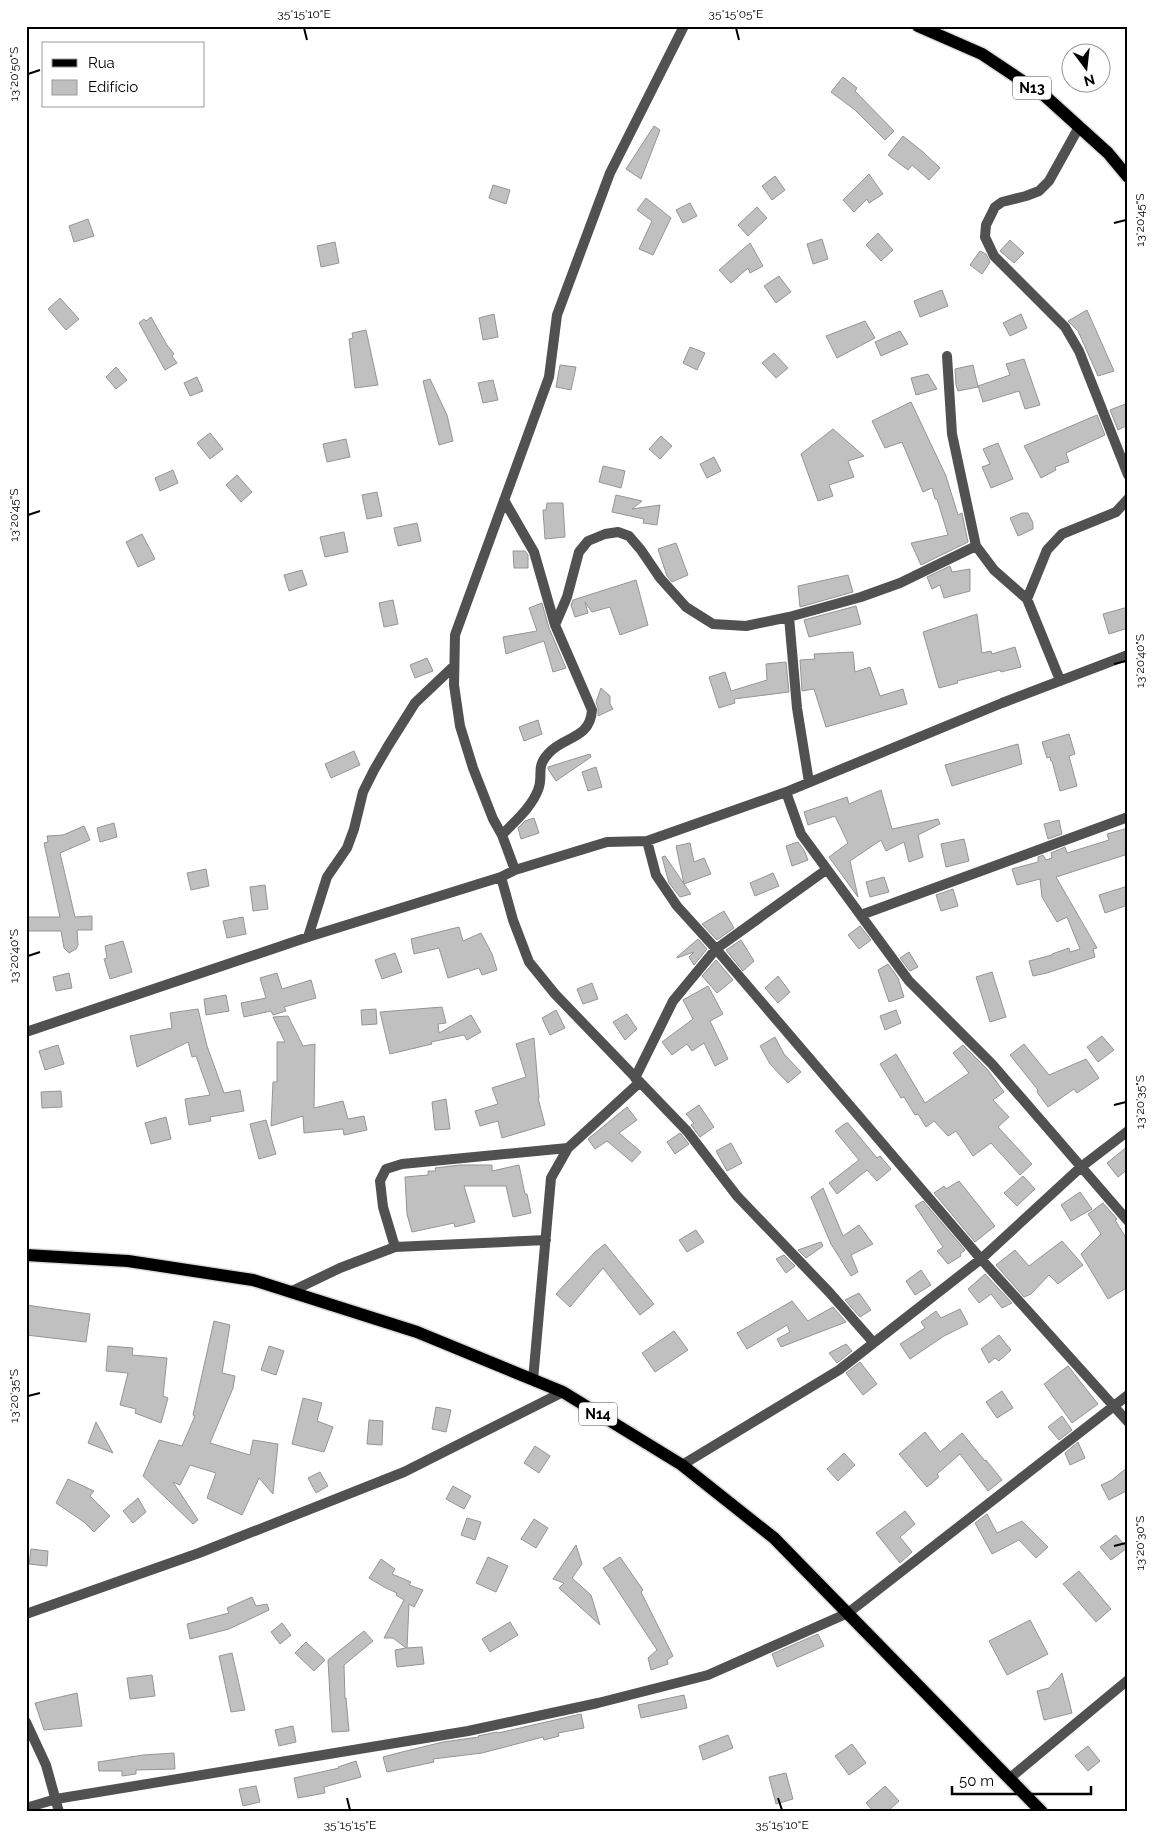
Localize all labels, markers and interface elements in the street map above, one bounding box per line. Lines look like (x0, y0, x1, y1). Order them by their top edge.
text: 35°15'10"E (277, 7, 331, 21)
text: 35°15'05"E (709, 7, 763, 21)
legend (42, 42, 205, 108)
north arrow (1062, 42, 1112, 92)
text: 13°20'50"S (7, 47, 21, 101)
text: Rua (88, 54, 115, 72)
text: N (1082, 71, 1097, 90)
road number: N13 (1013, 76, 1051, 100)
text: Edifício (88, 78, 138, 96)
text: 13°20'45"S (1133, 193, 1147, 247)
text: 13°20'45"S (7, 488, 21, 542)
text: 13°20'40"S (1133, 634, 1147, 688)
text: 13°20'40"S (7, 929, 21, 983)
text: 13°20'35"S (1133, 1075, 1147, 1129)
text: 13°20'35"S (7, 1369, 21, 1423)
road number: N14 (579, 1402, 617, 1426)
text: 13°20'30"S (1133, 1516, 1147, 1570)
scale bar (952, 1763, 1090, 1795)
text: 50 m (959, 1772, 994, 1790)
text: 35°15'15"E (324, 1818, 376, 1832)
text: 35°15'10"E (755, 1818, 809, 1832)

